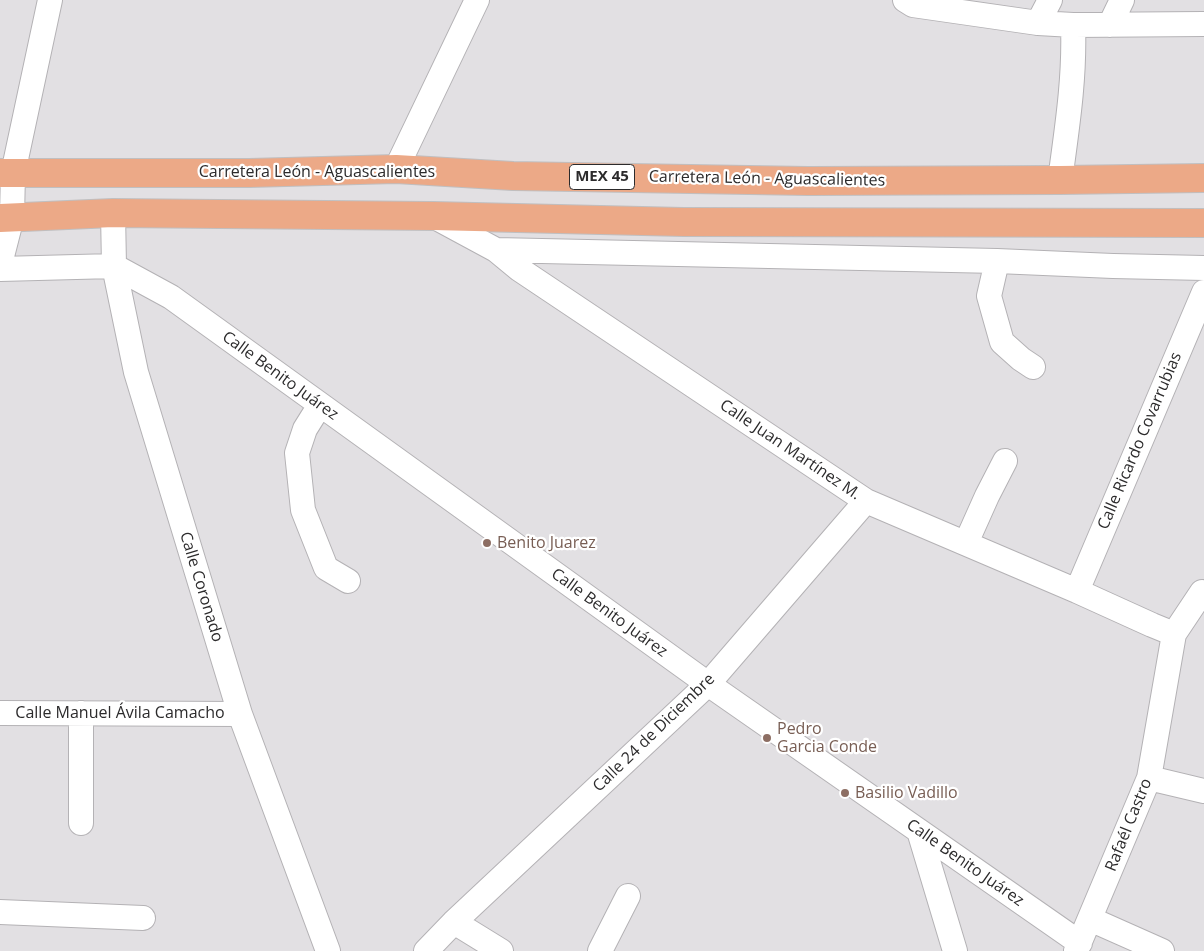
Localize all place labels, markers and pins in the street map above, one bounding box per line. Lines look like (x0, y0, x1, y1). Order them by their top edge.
place label: Benito Juarez (497, 533, 596, 553)
marker: Benito Juarez (481, 537, 493, 549)
place label: Pedro Garcia Conde (777, 719, 877, 757)
marker: Pedro Garcia Conde (761, 732, 773, 744)
place label: Basilio Vadillo (855, 783, 958, 803)
marker: Basilio Vadillo (839, 787, 851, 799)

